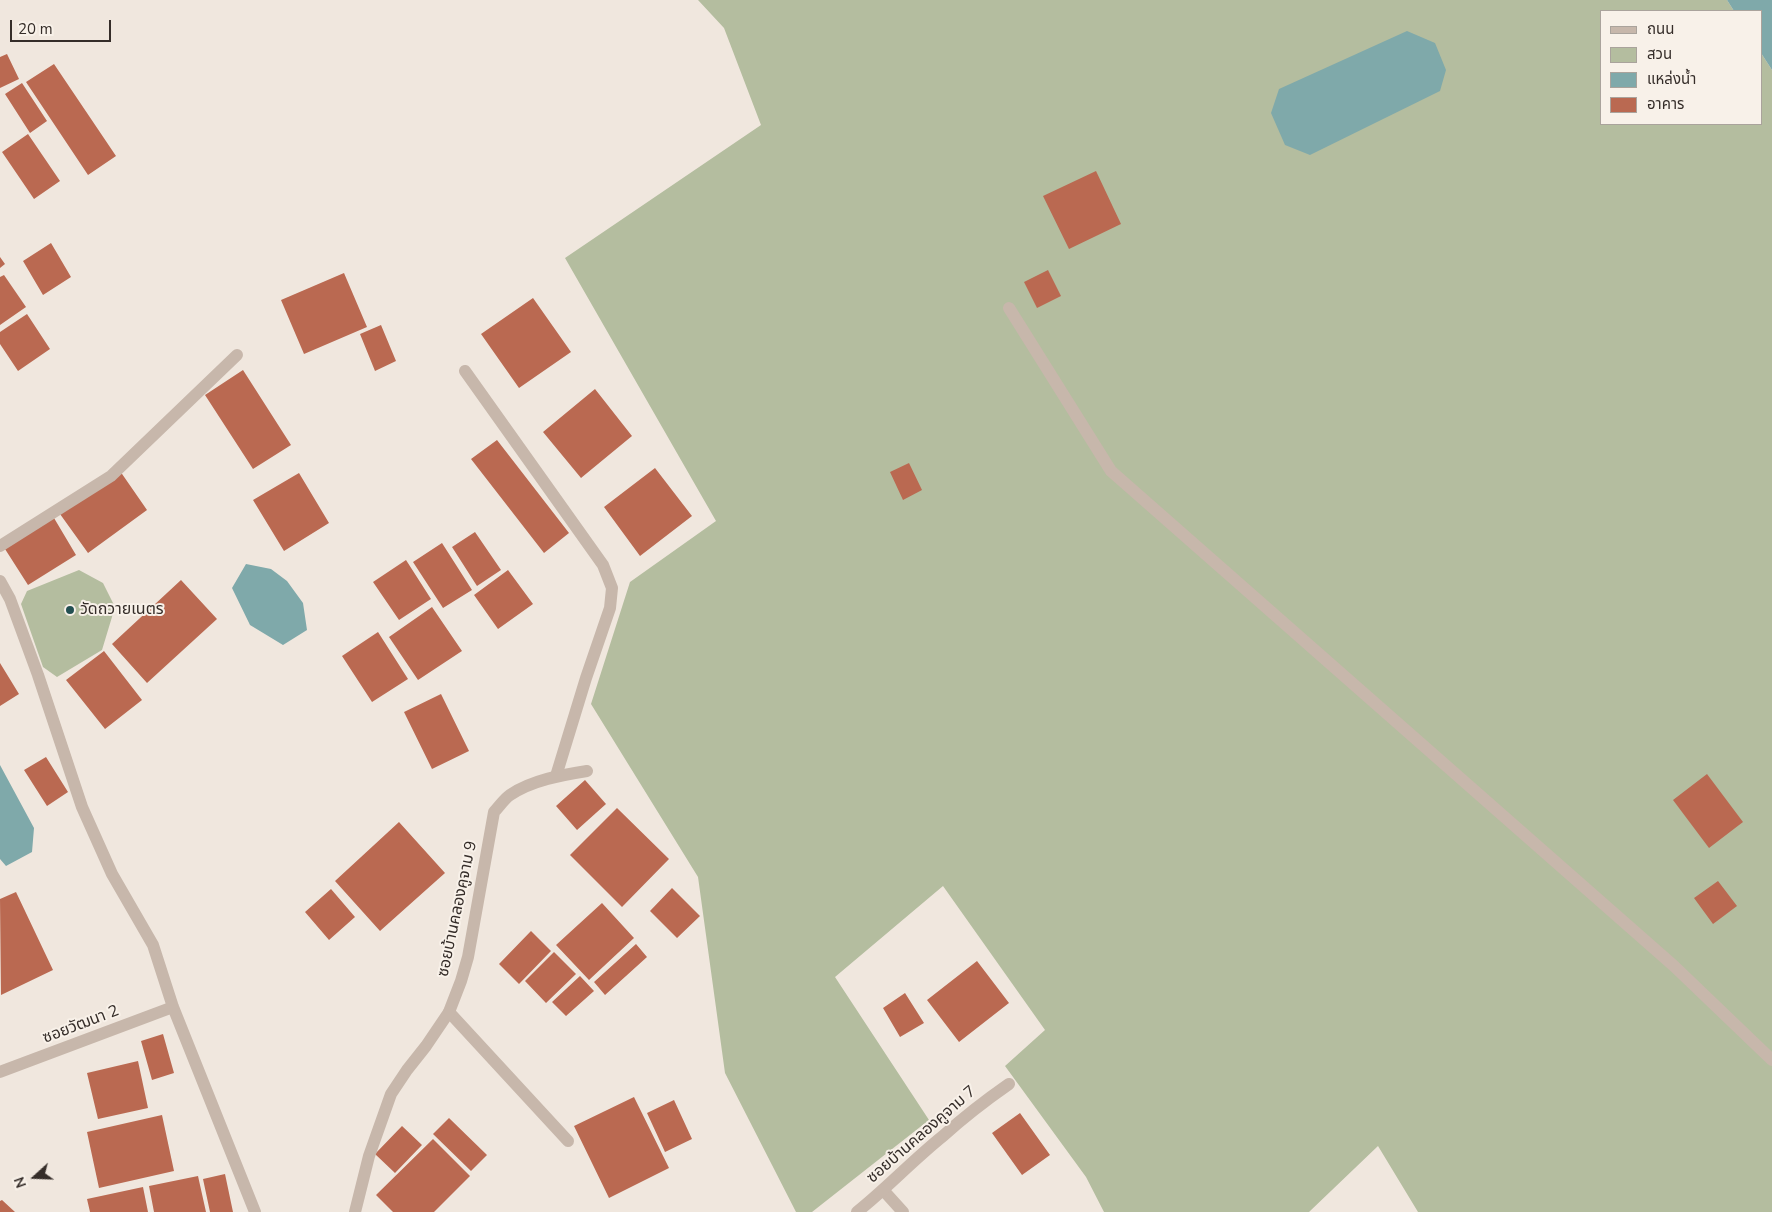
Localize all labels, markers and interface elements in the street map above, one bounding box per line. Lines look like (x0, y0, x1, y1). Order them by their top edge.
scale bar (12, 10, 114, 42)
legend (1600, 10, 1762, 125)
text: 20 m (18, 19, 53, 39)
text: ถนน (1647, 19, 1674, 39)
text: สวน (1647, 44, 1672, 64)
text: แหล่งน้ำ (1647, 69, 1696, 89)
text: อาคาร (1647, 94, 1684, 114)
place label: วัดถวายเนตร (80, 600, 164, 620)
marker: วัดถวายเนตร (64, 604, 76, 616)
street label: ซอยบ้านคลองคูจาม 9 (434, 839, 482, 979)
street label: ซอยวัฒนา 2 (40, 1002, 122, 1048)
street label: ซอยบ้านคลองคูจาม 7 (863, 1082, 981, 1188)
north arrow (10, 1152, 60, 1202)
text: N (10, 1174, 31, 1190)

